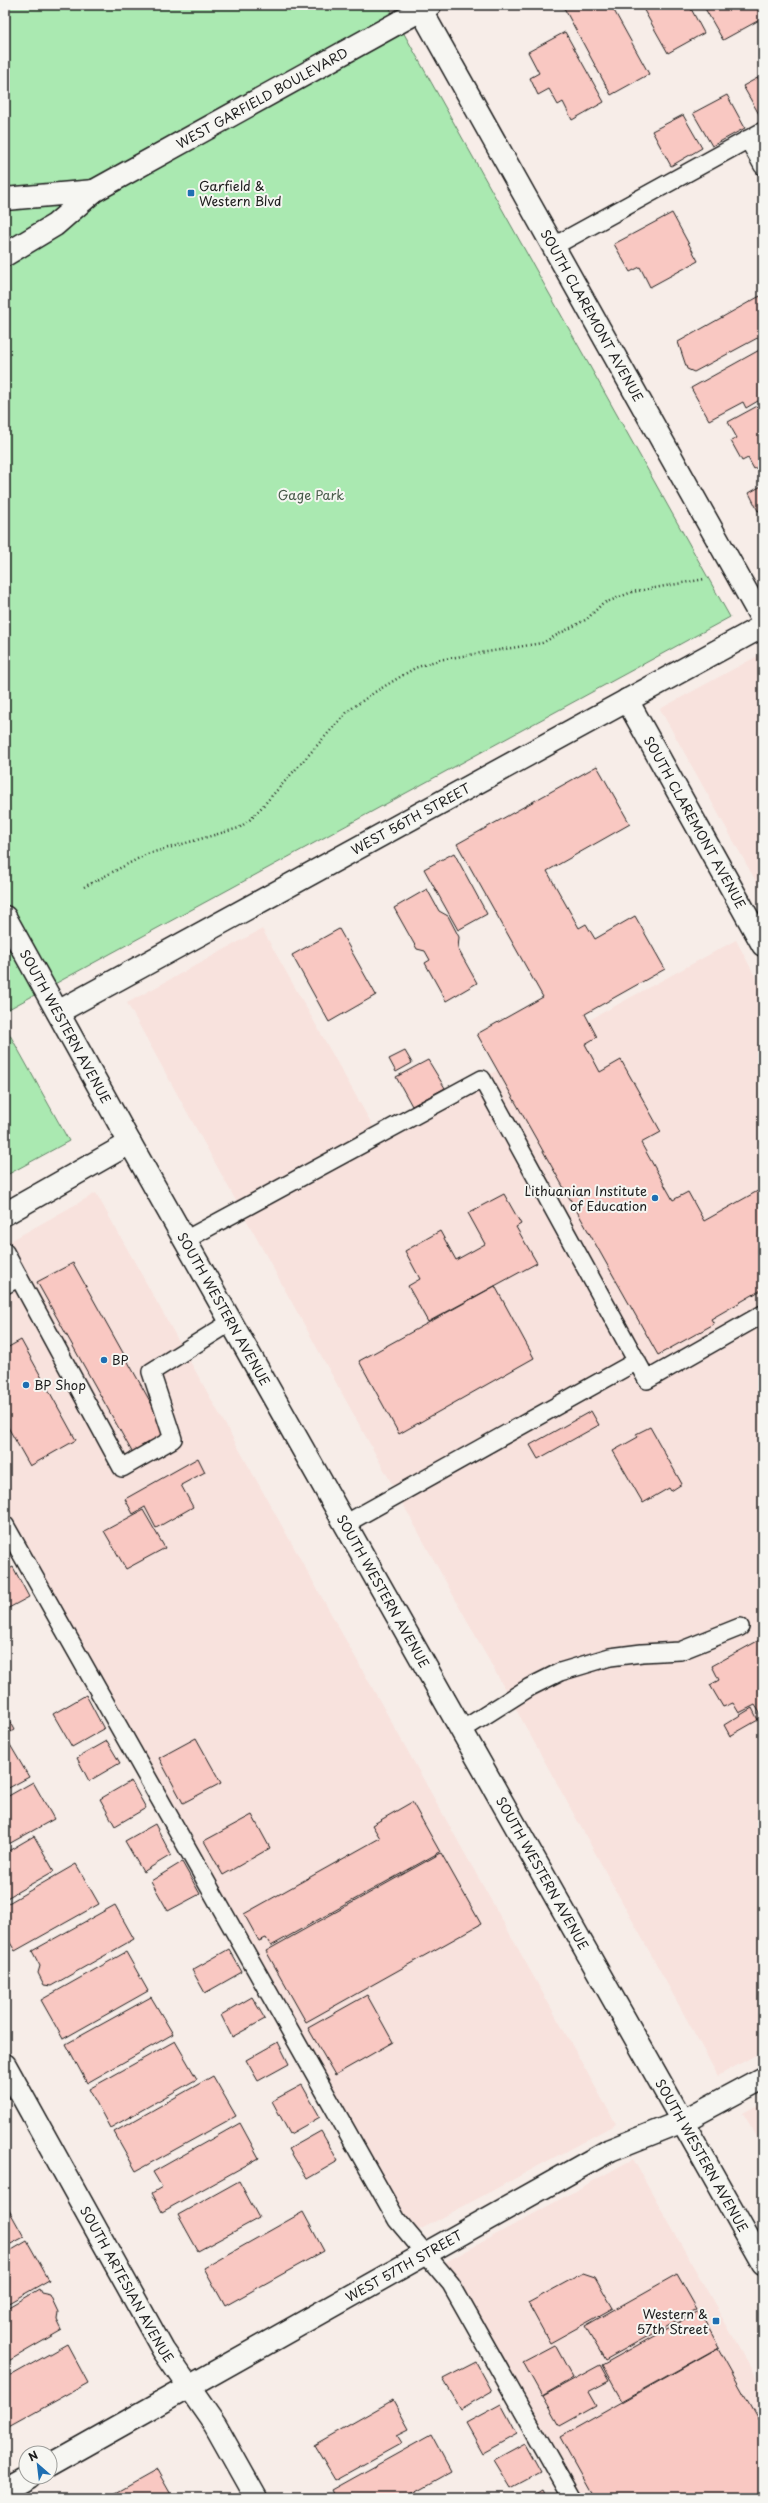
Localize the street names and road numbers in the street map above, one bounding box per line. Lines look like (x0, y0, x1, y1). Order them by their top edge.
street label: WEST GARFIELD BOULEVARD (172, 42, 351, 153)
street label: SOUTH CLAREMONT AVENUE (537, 226, 648, 405)
street label: SOUTH CLAREMONT AVENUE (640, 732, 751, 912)
street label: WEST 56TH STREET (347, 778, 474, 859)
street label: SOUTH WESTERN AVENUE (16, 946, 116, 1107)
street label: SOUTH WESTERN AVENUE (173, 1229, 275, 1389)
street label: SOUTH WESTERN AVENUE (333, 1511, 434, 1671)
street label: SOUTH WESTERN AVENUE (492, 1793, 594, 1953)
street label: SOUTH WESTERN AVENUE (651, 2075, 753, 2235)
street label: SOUTH ARTESIAN AVENUE (76, 2203, 179, 2366)
street label: WEST 57TH STREET (342, 2225, 466, 2306)

